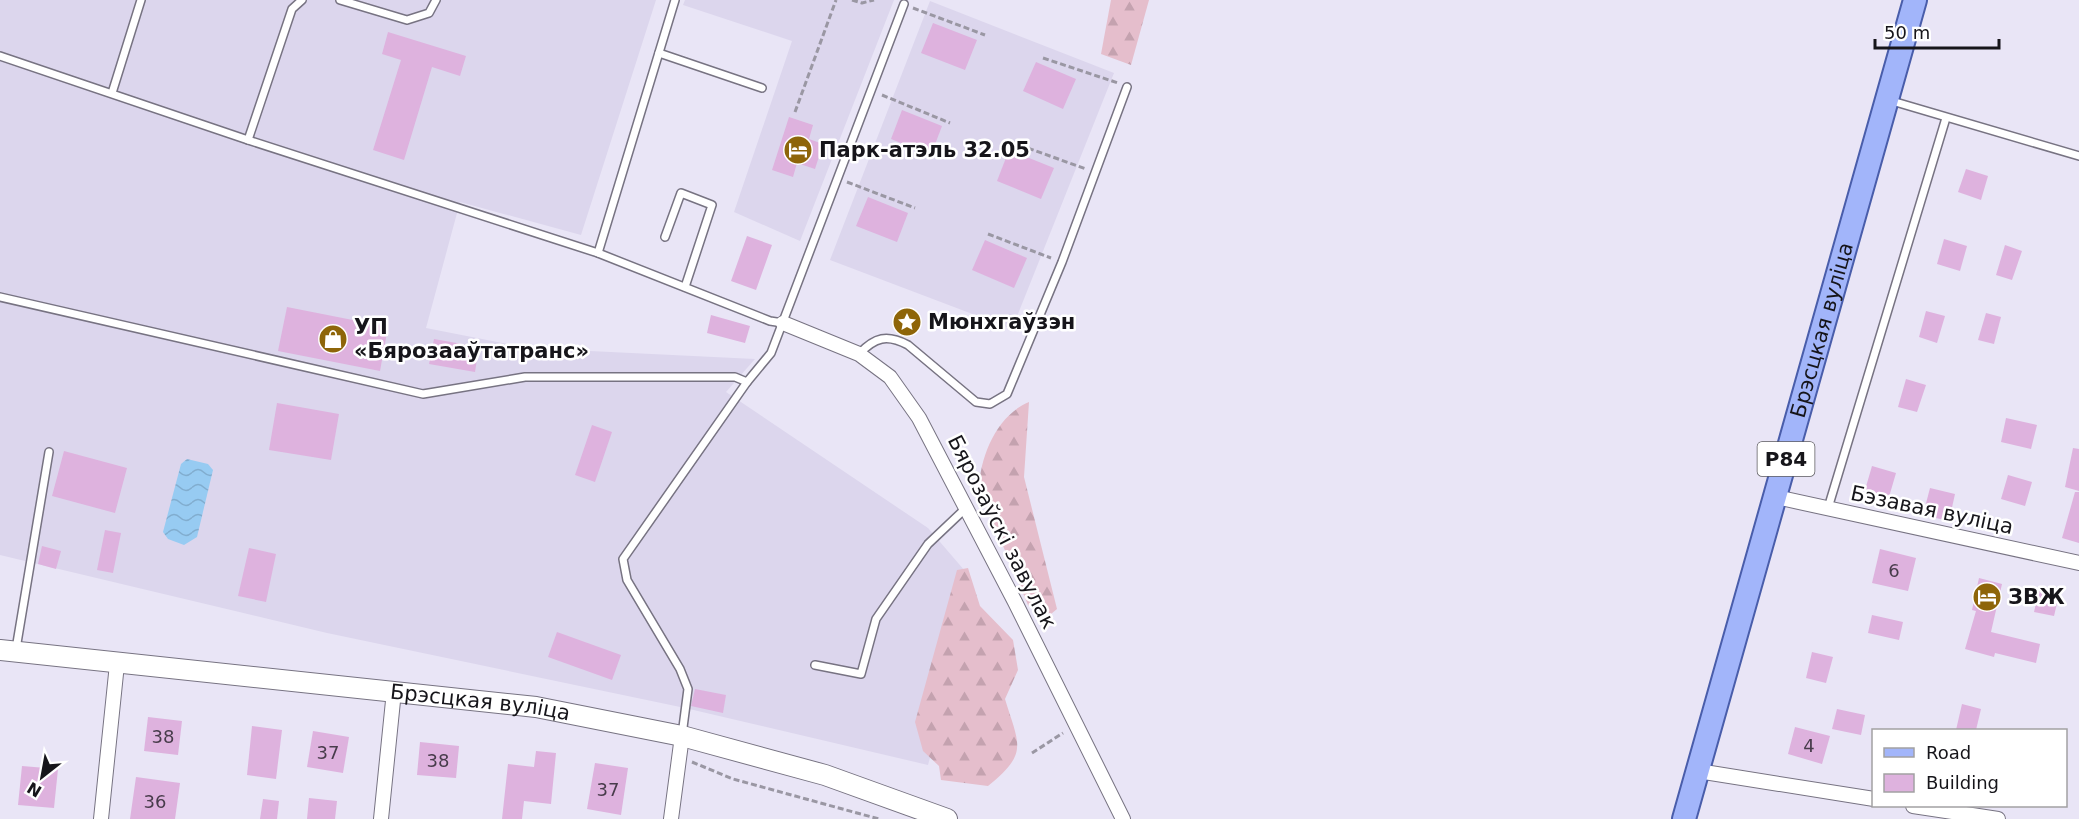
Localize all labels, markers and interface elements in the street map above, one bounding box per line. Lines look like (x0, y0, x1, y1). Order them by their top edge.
scale bar (1875, 12, 2000, 50)
text: 50 m (1884, 22, 1930, 43)
hotel icon: Парк-атэль 32.05 (782, 134, 814, 166)
place label: Парк-атэль 32.05 (819, 138, 1030, 162)
street label: Брэсцкая вуліца (1786, 240, 1858, 421)
place icon: Мюнхгаўзэн (891, 306, 923, 338)
place label: Мюнхгаўзэн (928, 310, 1075, 334)
place label: УП «Бярозааўтатранс» (354, 315, 589, 363)
shop icon: УП «Бярозааўтатранс» (317, 323, 349, 355)
street label: Бярозаўскі завулак (943, 431, 1061, 633)
road number: Р84 (1758, 442, 1814, 476)
street label: Бэзавая вуліца (1848, 481, 2016, 539)
house number: 6 (1888, 560, 1900, 581)
hotel icon: ЗВЖ (1971, 581, 2003, 613)
place label: ЗВЖ (2008, 585, 2065, 609)
street label: Брэсцкая вуліца (389, 680, 572, 726)
house number: 38 (152, 726, 174, 747)
legend (1872, 729, 2067, 807)
house number: 4 (1803, 735, 1815, 756)
house number: 37 (317, 742, 339, 763)
text: Road (1926, 742, 1971, 763)
north arrow (12, 747, 72, 807)
house number: 38 (427, 750, 449, 771)
text: Building (1926, 772, 1999, 793)
text: N (24, 778, 45, 801)
house number: 37 (597, 779, 619, 800)
house number: 36 (144, 791, 166, 812)

